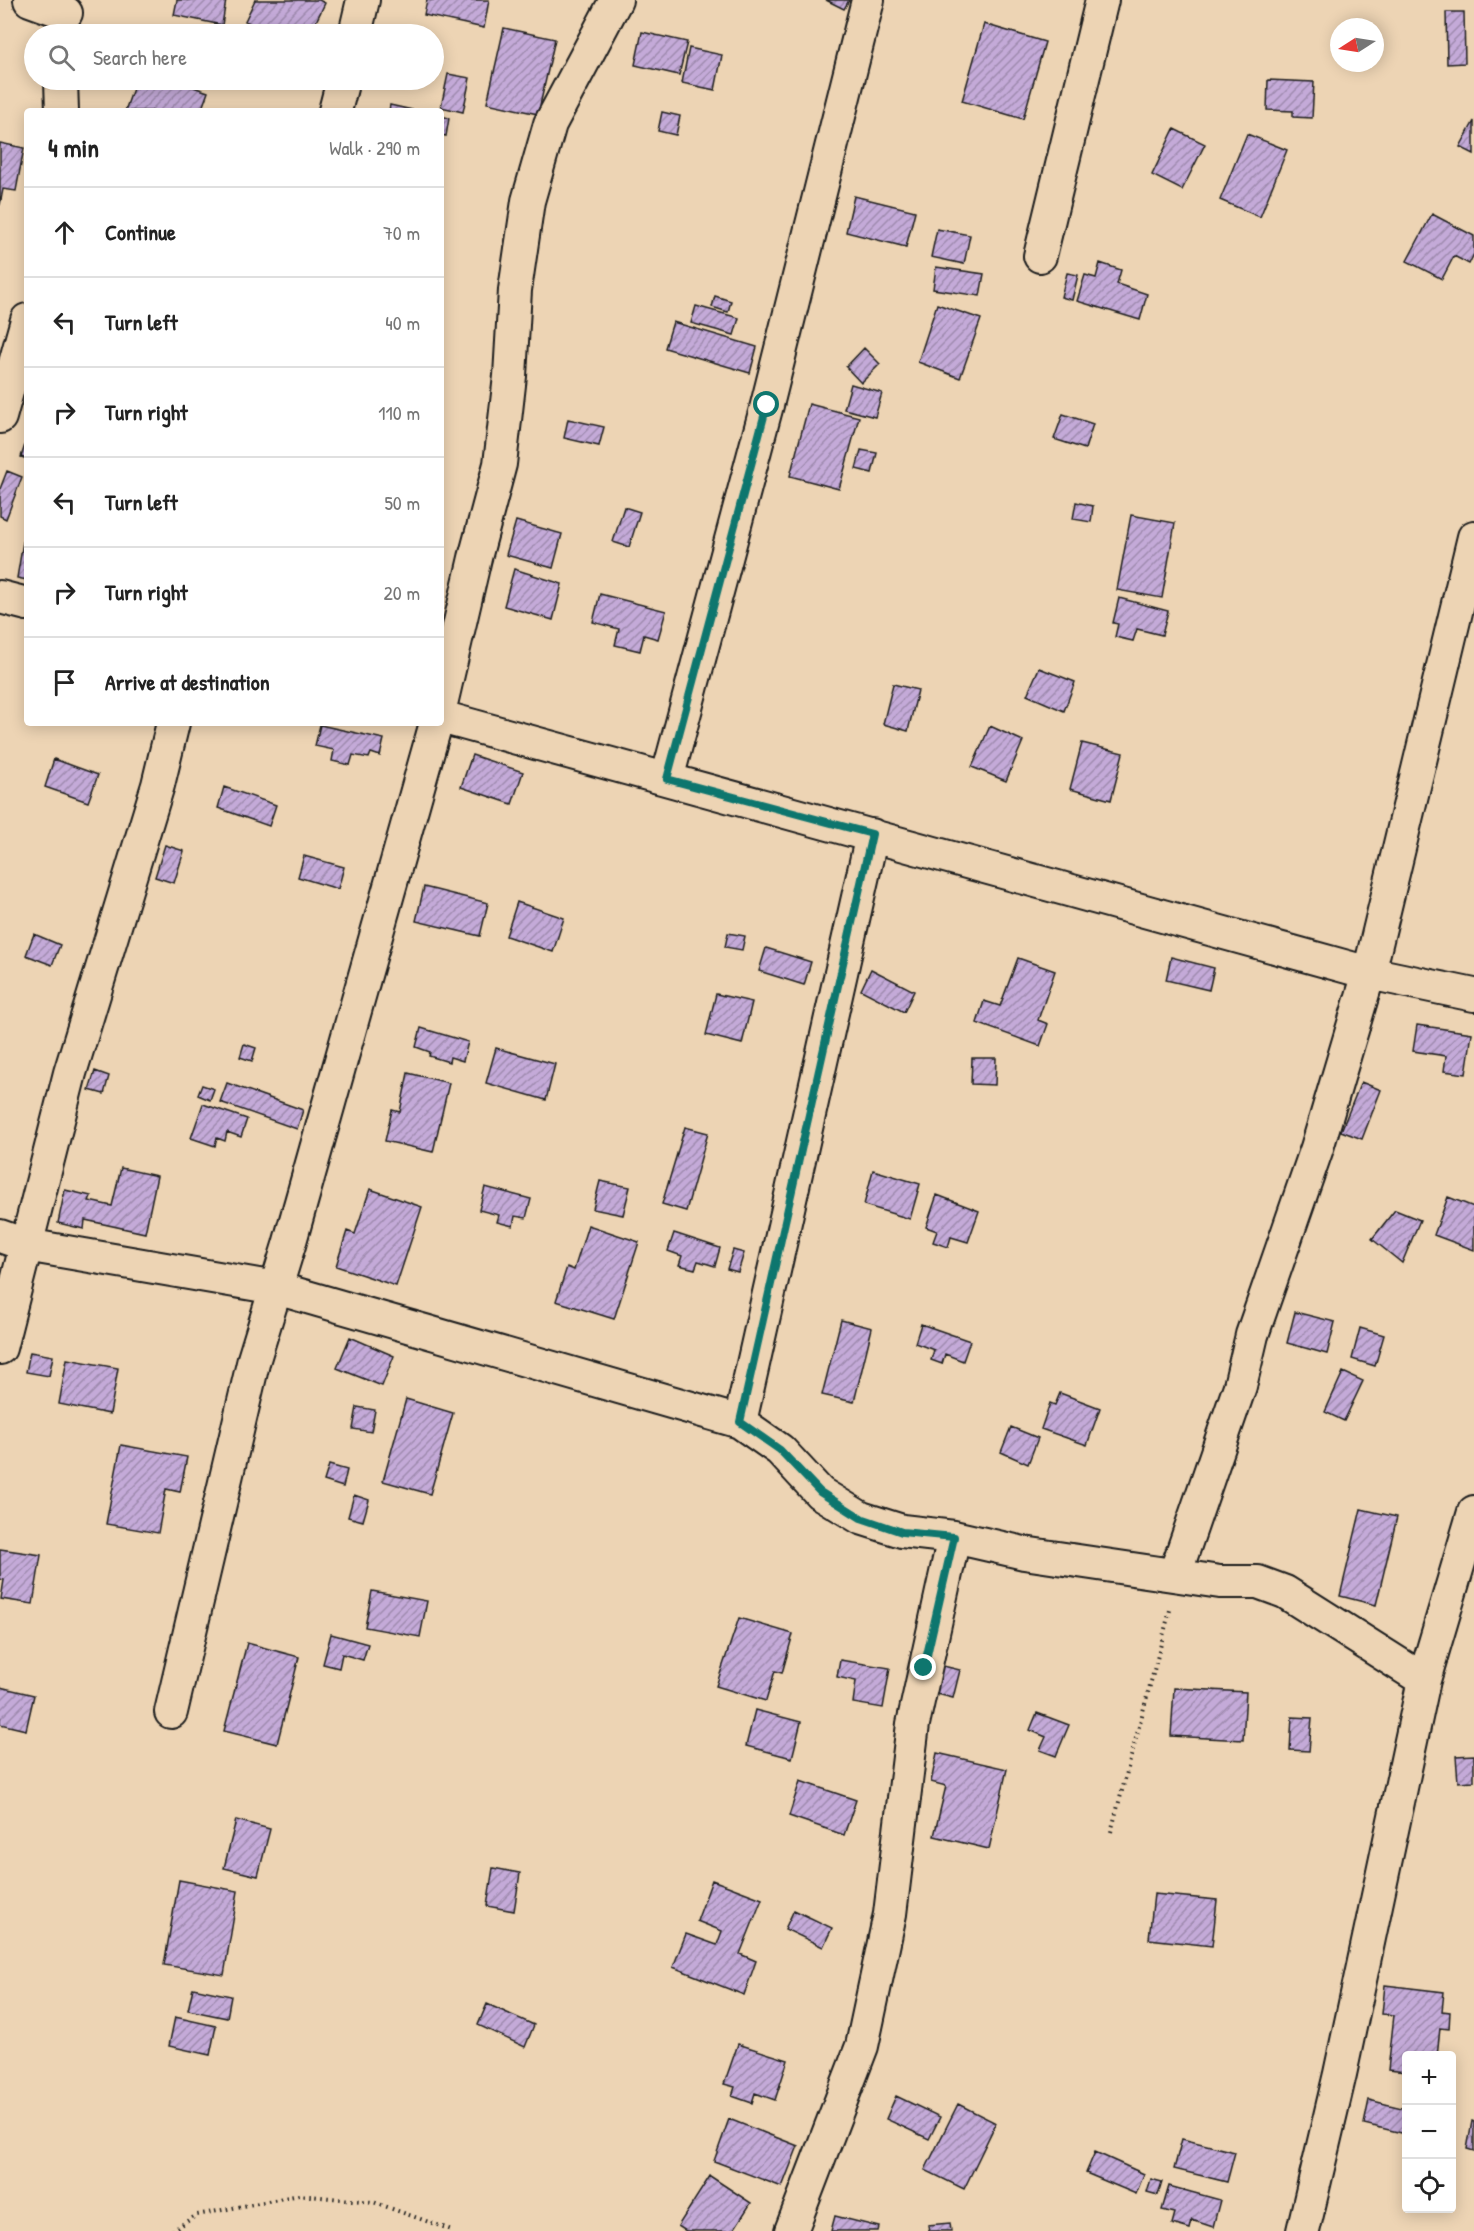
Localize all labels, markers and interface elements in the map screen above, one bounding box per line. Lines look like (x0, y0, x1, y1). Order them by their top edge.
north arrow (1330, 18, 1384, 72)
search box (24, 24, 444, 90)
icon: search (45, 41, 78, 74)
text: Search here (93, 42, 187, 72)
text: 4 min (48, 130, 99, 165)
text: Walk · 290 m (329, 134, 420, 161)
icon: ahead (48, 216, 81, 249)
text: Continue (105, 217, 176, 247)
text: 70 m (383, 219, 420, 246)
icon: left (48, 306, 81, 339)
text: Turn left (105, 307, 178, 337)
text: 40 m (385, 309, 420, 336)
route start (753, 391, 779, 417)
icon: right (48, 396, 81, 429)
text: Turn right (105, 397, 188, 427)
text: 110 m (378, 399, 420, 426)
icon: left (48, 486, 81, 519)
text: Turn left (105, 487, 178, 517)
text: 50 m (384, 489, 420, 516)
icon: right (48, 576, 81, 609)
text: Turn right (105, 577, 188, 607)
text: 20 m (383, 579, 420, 606)
icon: arrive (48, 666, 81, 699)
text: Arrive at destination (105, 667, 270, 697)
route end (910, 1654, 936, 1680)
map controls (1402, 2051, 1456, 2213)
button: + (1402, 2051, 1456, 2105)
button: − (1402, 2105, 1456, 2159)
button: locate (1402, 2159, 1456, 2213)

